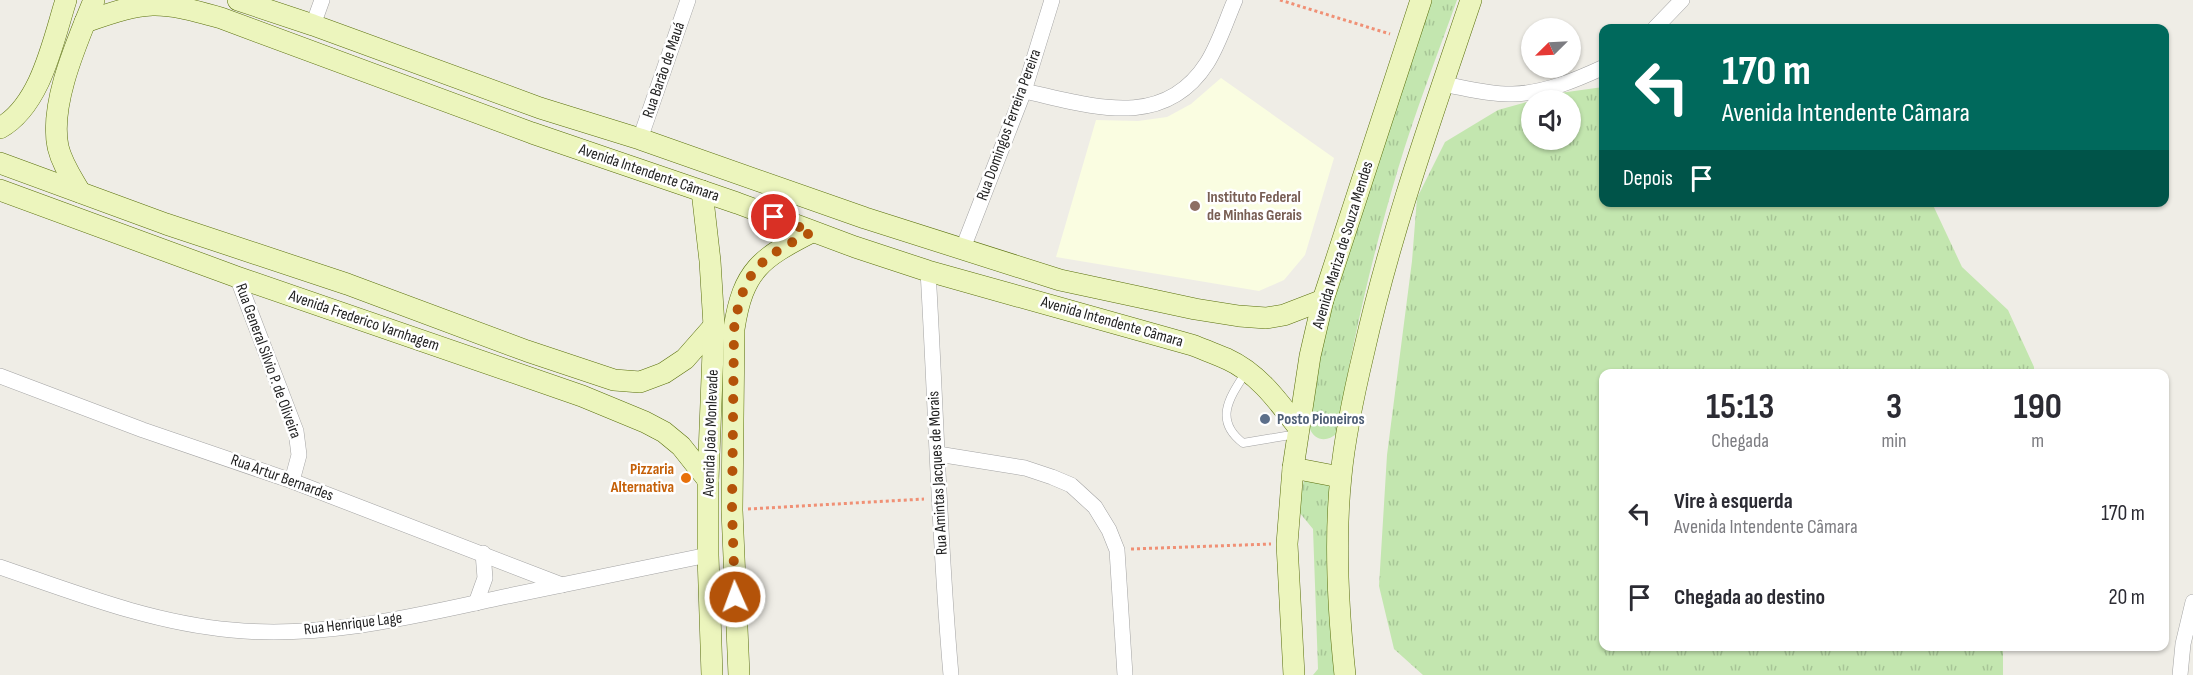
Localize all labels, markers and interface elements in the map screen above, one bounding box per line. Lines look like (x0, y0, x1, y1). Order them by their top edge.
north arrow (1521, 18, 1581, 78)
map controls (1521, 18, 1581, 150)
street label: Rua Barão de Mauá (639, 20, 689, 120)
text: 170 m (1722, 46, 1811, 97)
street label: Rua Domingos Ferreira Pereira (973, 47, 1045, 203)
icon: left (1623, 48, 1701, 126)
button: sound (1521, 90, 1581, 150)
text: Avenida Intendente Câmara (1722, 97, 1970, 129)
street label: Avenida Intendente Câmara (575, 140, 722, 206)
street label: Avenida Mariza de Souza Mendes (1308, 159, 1378, 332)
icon: arrive (1685, 162, 1718, 195)
text: Depois (1623, 165, 1673, 192)
place label: Instituto Federal de Minhas Gerais (1207, 188, 1302, 225)
pin (748, 191, 799, 242)
marker: Instituto Federal de Minhas Gerais (1188, 199, 1202, 213)
icon: arrive (757, 200, 790, 233)
street label: Rua General Silvio P. de Oliveira (231, 281, 305, 441)
street label: Avenida Frederico Varnhagem (285, 286, 442, 356)
street label: Avenida Intendente Câmara (1038, 292, 1185, 351)
street label: Avenida João Monlevade (699, 369, 723, 498)
text: 15:13 (1706, 386, 1774, 429)
text: 3 (1886, 386, 1902, 429)
text: 190 (2014, 386, 2062, 429)
street label: Rua Amintas Jacques de Morais (924, 390, 952, 556)
place label: Posto Pioneiros (1277, 410, 1365, 429)
marker: Posto Pioneiros (1258, 412, 1272, 426)
text: Chegada (1711, 429, 1769, 453)
text: min (1881, 429, 1907, 453)
text: m (2031, 429, 2044, 453)
street label: Rua Artur Bernardes (228, 451, 336, 505)
place label: Pizzaria Alternativa (610, 460, 674, 497)
marker: Pizzaria Alternativa (679, 471, 693, 485)
text: Vire à esquerda (1674, 488, 1793, 515)
icon: left (1623, 497, 1656, 530)
text: 170 m (2101, 500, 2145, 527)
text: Avenida Intendente Câmara (1674, 515, 1858, 539)
position arrow (703, 565, 767, 629)
icon: arrive (1623, 581, 1656, 614)
text: Chegada ao destino (1674, 584, 1825, 611)
text: 20 m (2109, 584, 2145, 611)
street label: Rua Henrique Lage (303, 609, 403, 639)

